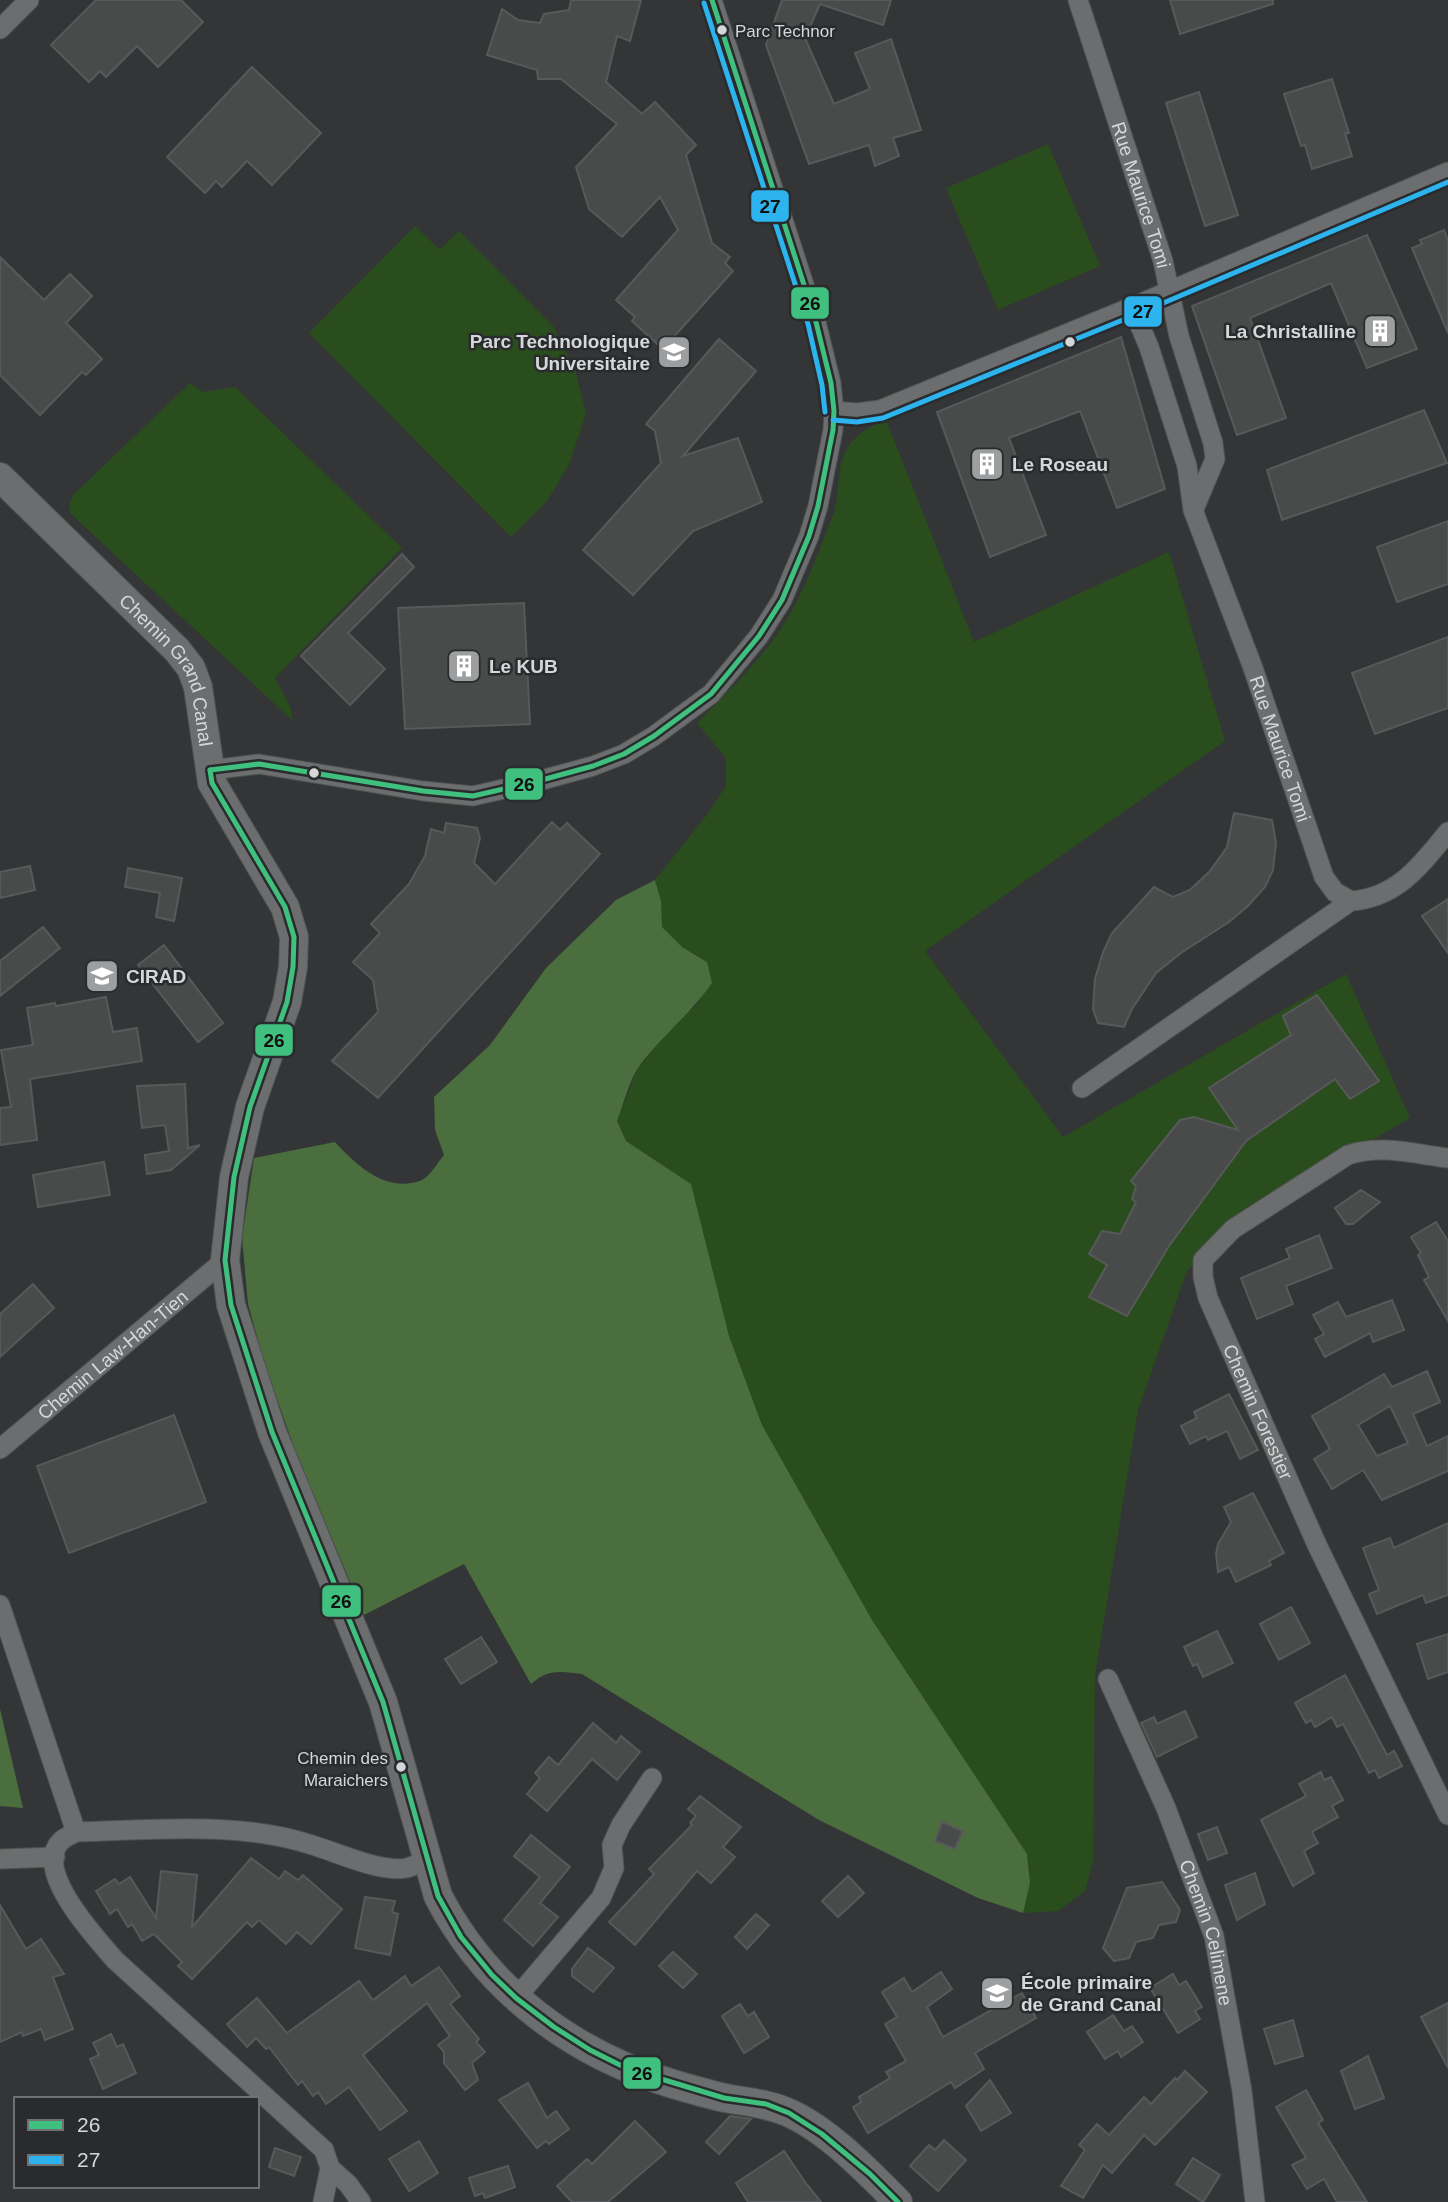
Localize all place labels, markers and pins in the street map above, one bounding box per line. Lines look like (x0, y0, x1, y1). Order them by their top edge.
place label: Parc Technor (735, 22, 835, 41)
marker: Parc Technor (715, 23, 729, 37)
building icon: La Christalline (1361, 312, 1399, 350)
place label: La Christalline (1225, 321, 1356, 342)
place label: Parc Technologique Universitaire (470, 331, 650, 374)
school or university icon: Parc Technologique Universitaire (655, 333, 693, 371)
unlabelled marker (1063, 335, 1077, 349)
building icon: Le Roseau (968, 445, 1006, 483)
place label: Le Roseau (1012, 454, 1108, 475)
building icon: Le KUB (445, 647, 483, 685)
place label: Le KUB (489, 656, 558, 677)
unlabelled marker (307, 766, 321, 780)
school or university icon: CIRAD (83, 957, 121, 995)
place label: CIRAD (126, 966, 186, 987)
place label: Chemin des Maraichers (297, 1749, 388, 1790)
marker: Chemin des Maraichers (394, 1760, 408, 1774)
place label: École primaire de Grand Canal (1021, 1972, 1161, 2015)
school or university icon: École primaire de Grand Canal (978, 1974, 1016, 2012)

